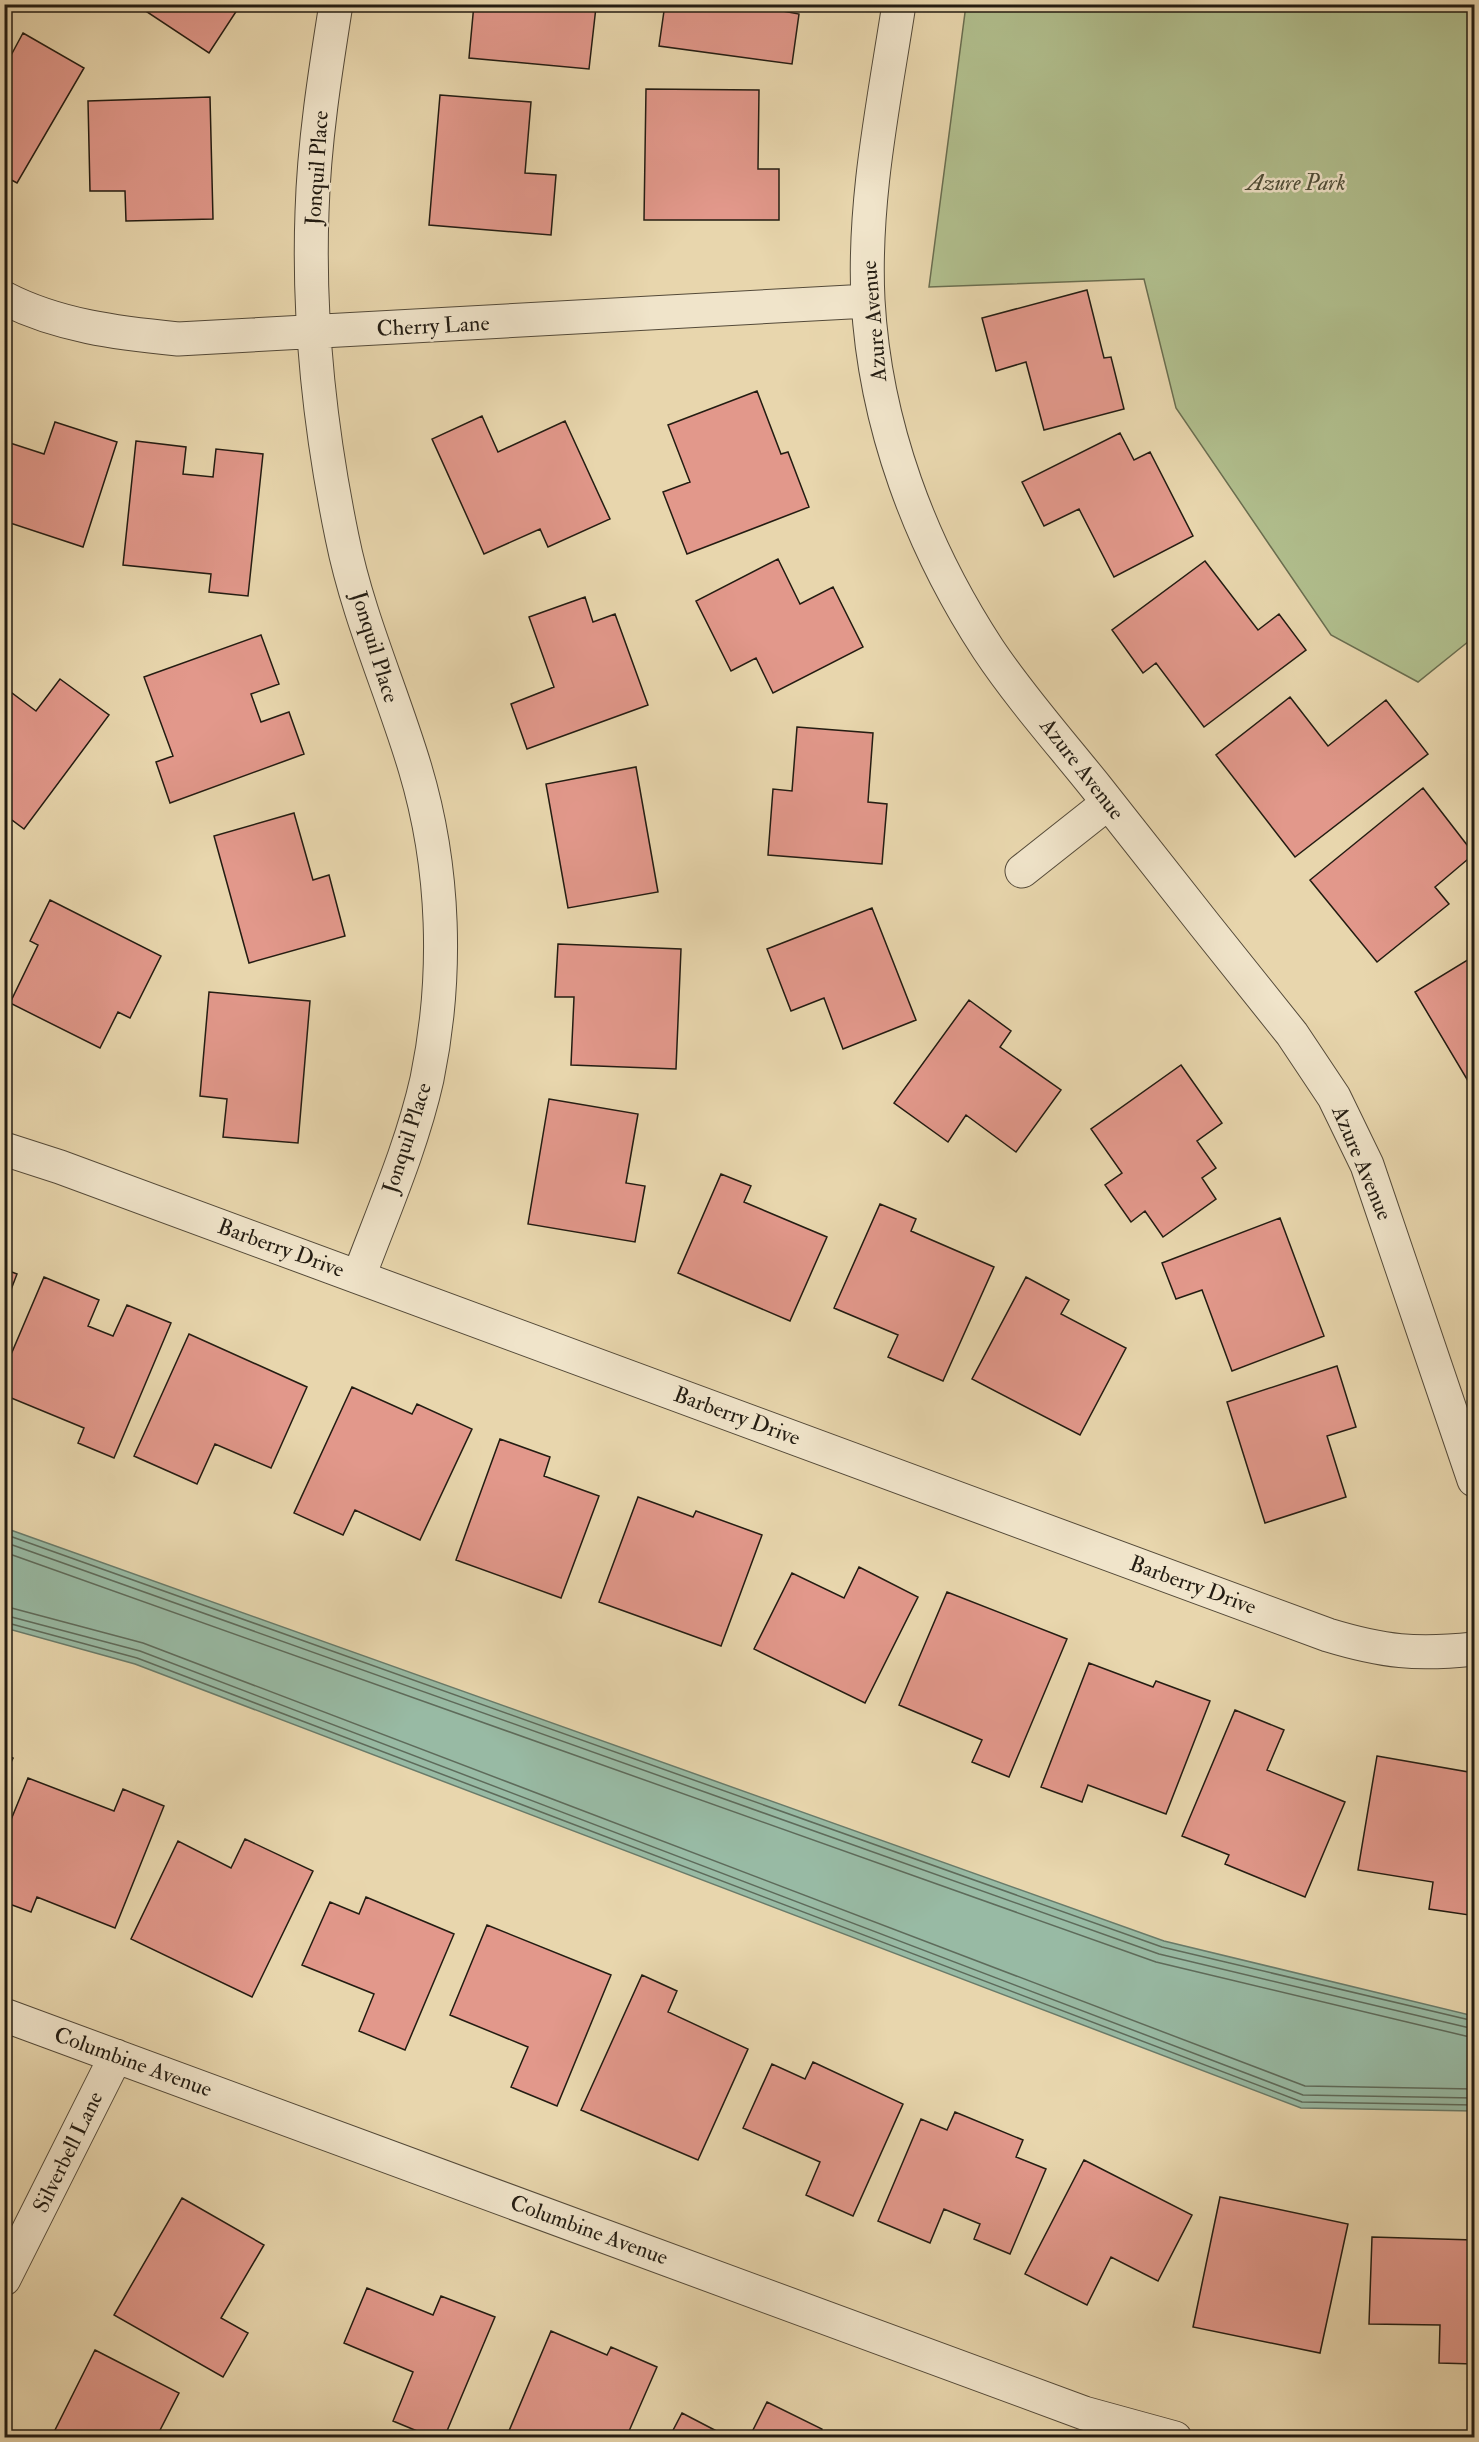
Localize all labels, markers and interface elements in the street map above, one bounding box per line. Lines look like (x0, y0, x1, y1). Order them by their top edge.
street label: Jonquil Place (299, 110, 335, 227)
park label: Azure Park (1244, 169, 1346, 197)
street label: Azure Avenue (855, 259, 893, 384)
street label: Cherry Lane (376, 309, 490, 343)
street label: Jonquil Place (345, 587, 405, 706)
street label: Azure Avenue (1033, 712, 1130, 826)
street label: Jonquil Place (376, 1079, 438, 1198)
street label: Azure Avenue (1325, 1101, 1399, 1224)
street label: Barberry Drive (214, 1212, 348, 1284)
street label: Barberry Drive (670, 1380, 804, 1452)
street label: Barberry Drive (1126, 1549, 1260, 1621)
street label: Columbine Avenue (50, 2020, 216, 2104)
street label: Silverbell Lane (27, 2087, 109, 2217)
street label: Columbine Avenue (506, 2188, 672, 2272)

